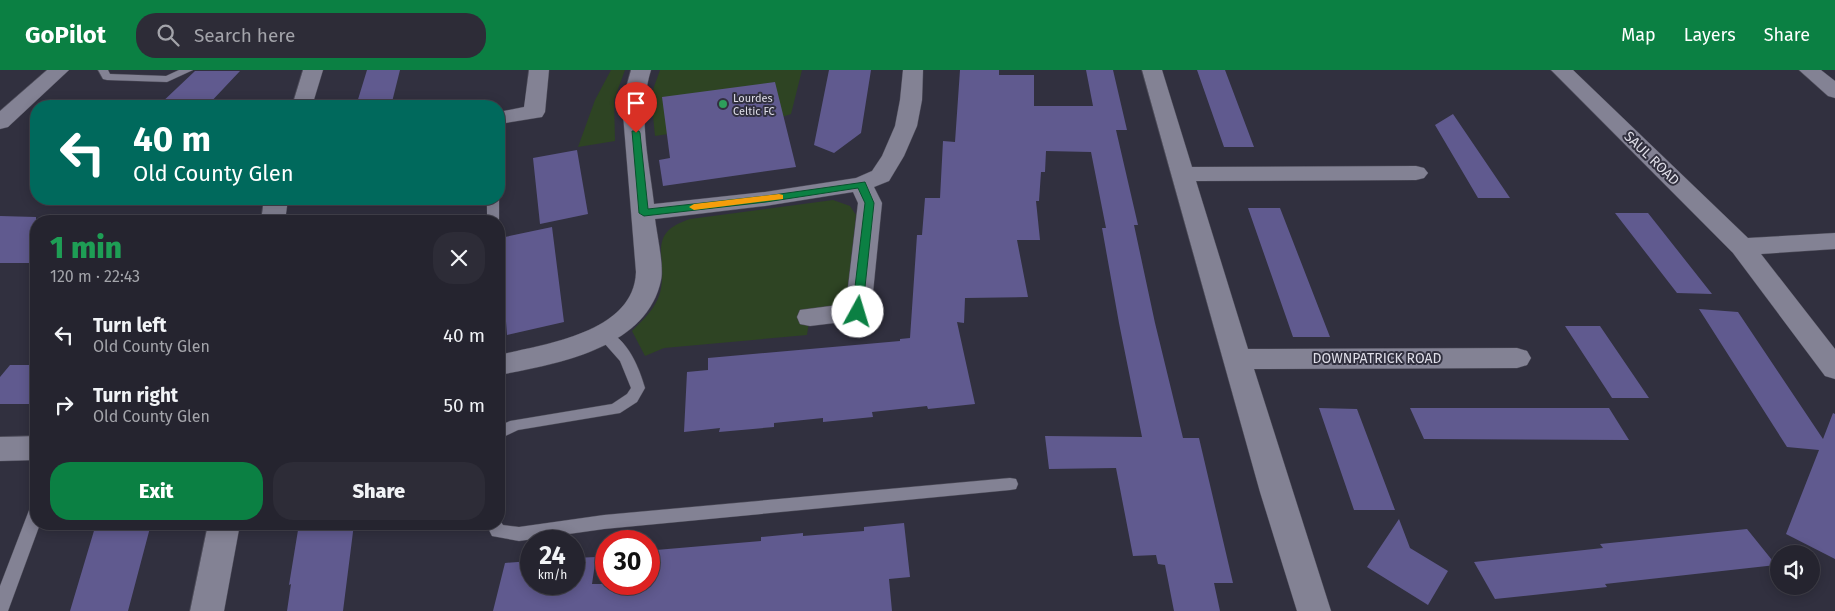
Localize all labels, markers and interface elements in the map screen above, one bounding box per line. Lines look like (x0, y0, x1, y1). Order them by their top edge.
search box (136, 13, 486, 58)
text: GoPilot (25, 21, 106, 49)
icon: search (154, 21, 182, 49)
text: Search here (194, 24, 295, 47)
text: Map (1621, 24, 1656, 46)
text: Layers (1684, 24, 1736, 46)
text: Share (1764, 24, 1810, 46)
pin (615, 82, 657, 133)
icon: arrive (622, 89, 650, 117)
place label: Lourdes Celtic FC (733, 92, 775, 118)
marker: Lourdes Celtic FC (717, 98, 729, 110)
text: 40 m (133, 118, 211, 160)
icon: left (50, 120, 115, 185)
street label: SAUL ROAD (1620, 128, 1683, 189)
text: Old County Glen (133, 160, 294, 187)
text: 1 min (50, 230, 122, 266)
button: close (433, 232, 485, 284)
text: 120 m · 22:43 (50, 267, 140, 286)
position arrow (831, 285, 883, 337)
text: Turn left (93, 314, 167, 337)
icon: left (50, 321, 78, 349)
text: 40 m (443, 324, 485, 347)
text: Old County Glen (93, 337, 210, 356)
street label: DOWNPATRICK ROAD (1312, 350, 1442, 367)
text: Turn right (93, 384, 178, 407)
icon: right (50, 391, 78, 419)
text: 50 m (444, 394, 485, 417)
text: Old County Glen (93, 407, 210, 426)
button: Exit (50, 462, 263, 520)
button: Share (273, 462, 485, 520)
speed limit sign: 30 (595, 530, 660, 595)
text: 24 (539, 541, 566, 571)
map controls (1770, 545, 1820, 595)
button: sound (1770, 545, 1820, 595)
text: km/h (538, 568, 567, 582)

